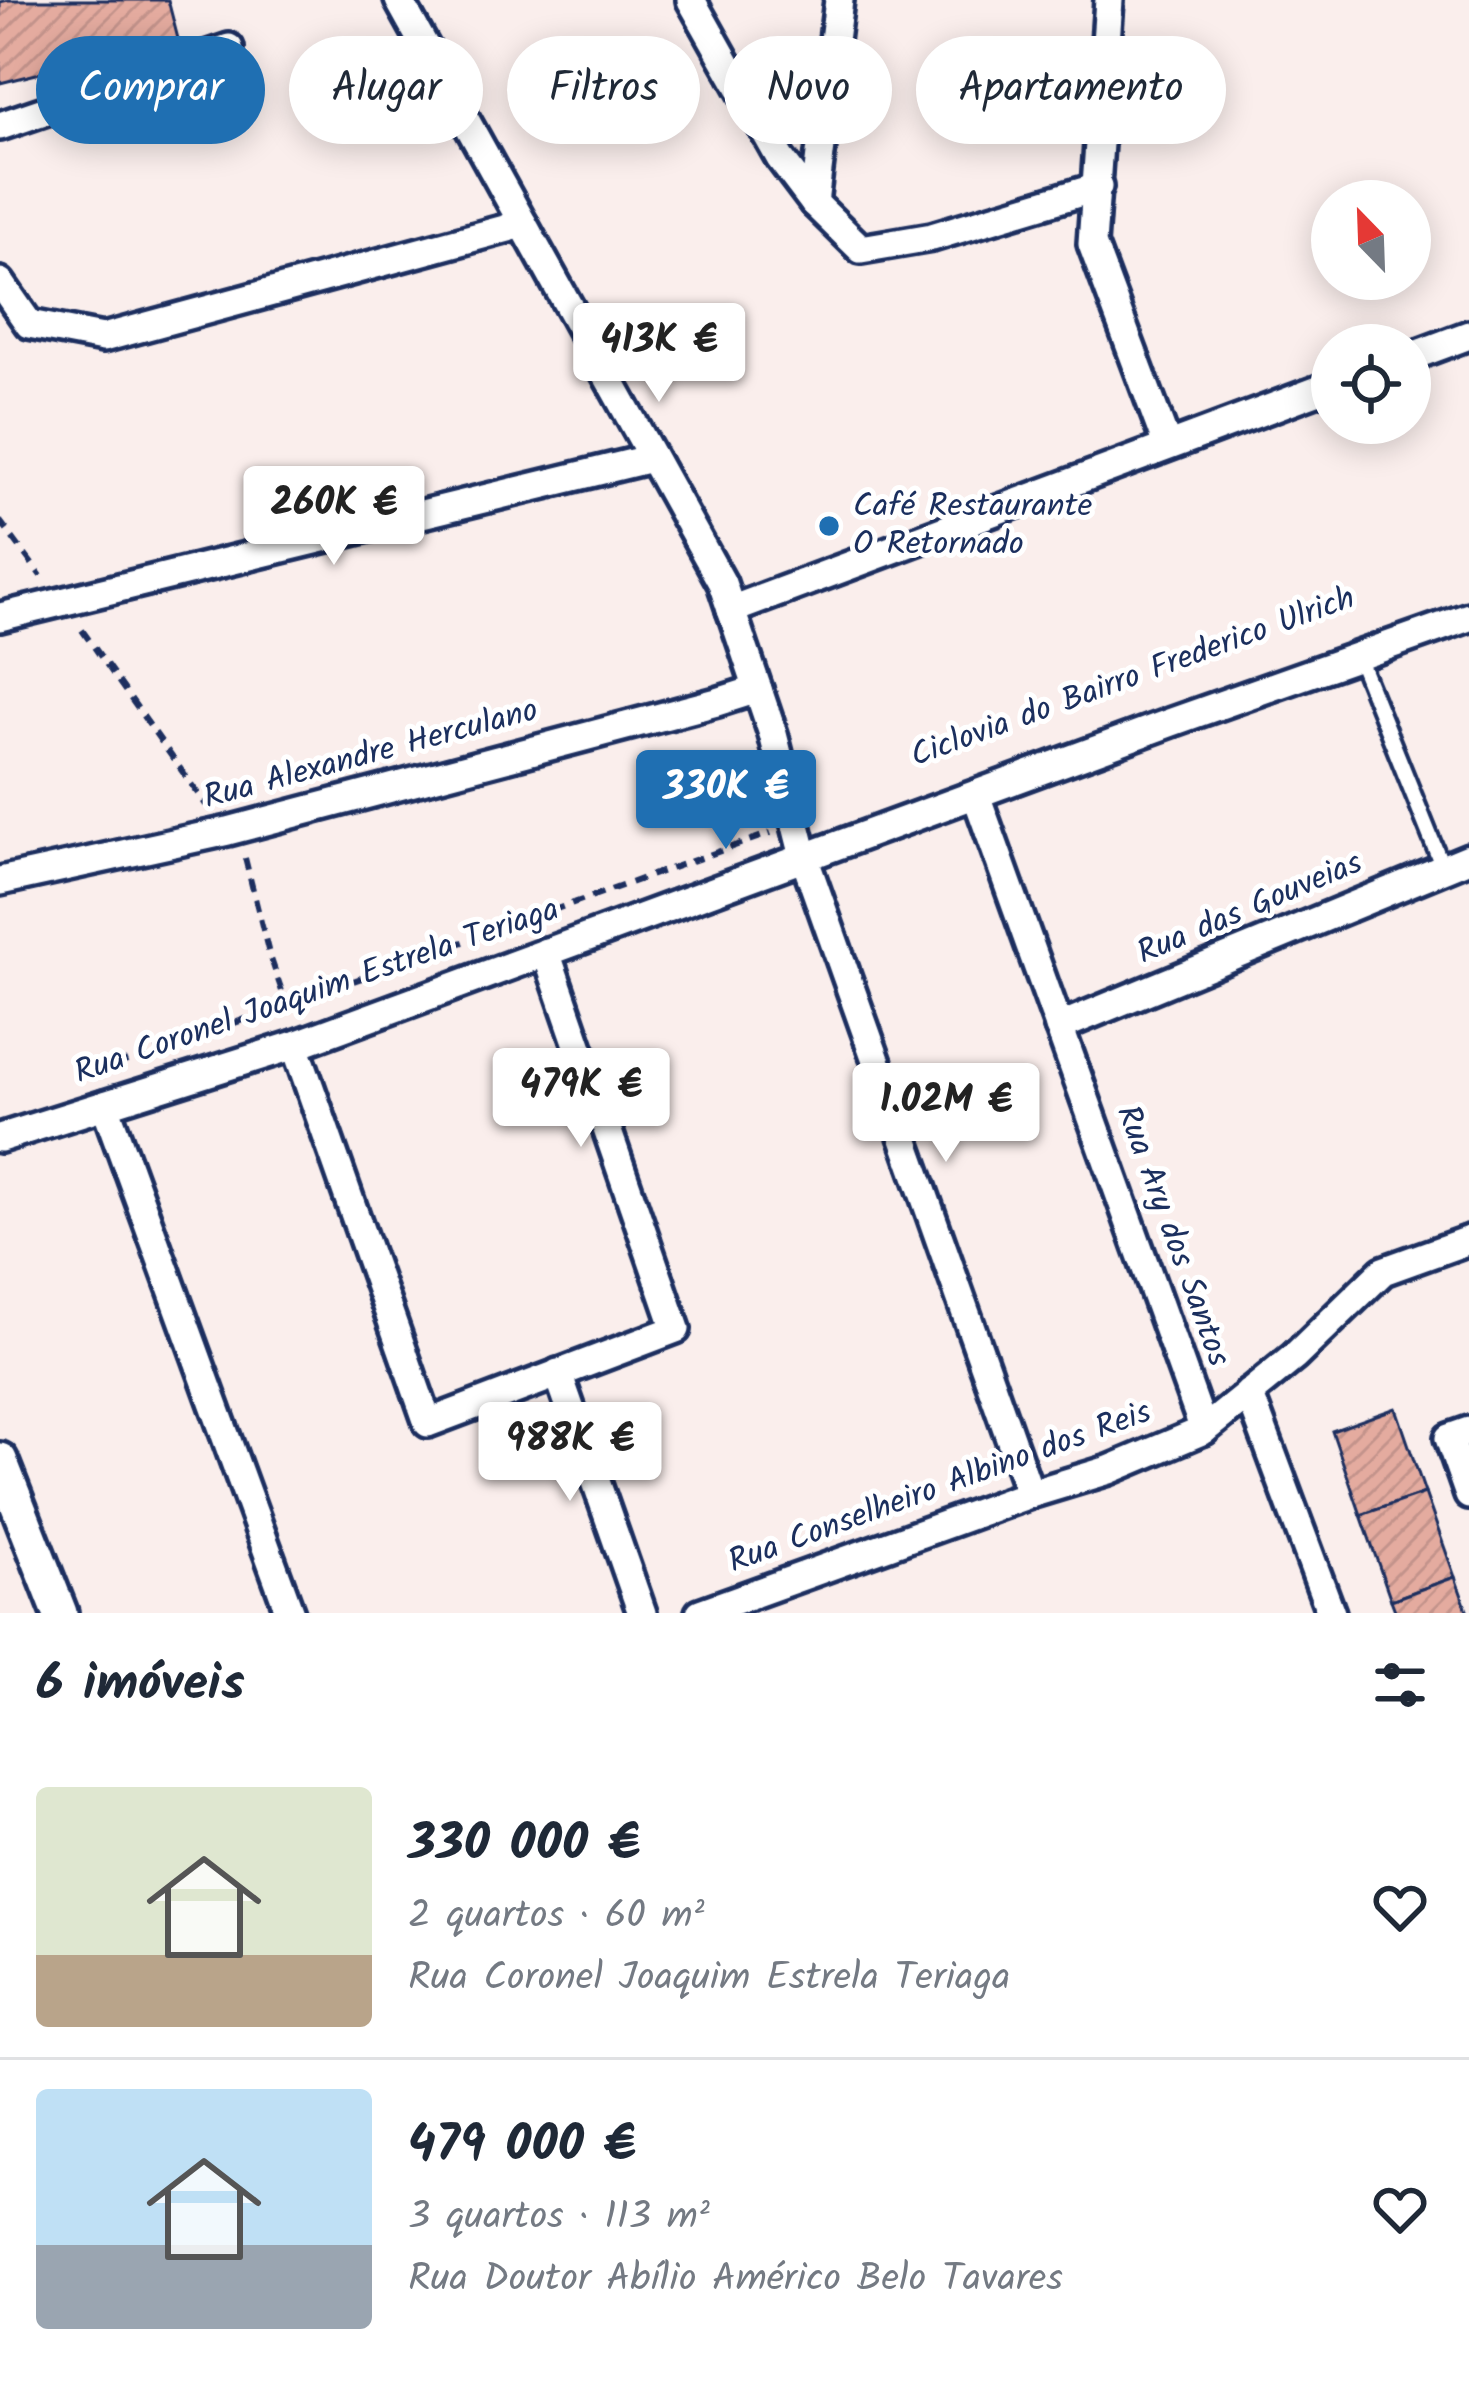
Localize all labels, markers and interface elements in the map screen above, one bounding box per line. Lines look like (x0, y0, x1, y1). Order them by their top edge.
chip: Comprar (36, 36, 265, 144)
chip: Alugar (289, 36, 483, 144)
chip: Filtros (507, 36, 700, 144)
chip: Novo (724, 36, 892, 144)
chip: Apartamento (916, 36, 1226, 144)
north arrow (1311, 180, 1431, 300)
map controls (1311, 180, 1431, 444)
pin: 413K € (561, 303, 757, 405)
text: 413K € (600, 311, 718, 373)
button: locate (1311, 324, 1431, 444)
pin: 260K € (236, 466, 432, 568)
text: 260K € (270, 474, 398, 536)
place label: Café Restaurante O Retornado (853, 481, 1092, 572)
marker: Café Restaurante O Retornado (816, 513, 842, 539)
street label: Ciclovia do Bairro Frederico Ulrich (903, 573, 1363, 783)
street label: Rua Alexandre Herculano (198, 685, 544, 825)
pin: 330K € (628, 750, 824, 852)
text: 330K € (663, 758, 789, 820)
street label: Rua das Gouveias (1129, 838, 1371, 980)
street label: Rua Coronel Joaquim Estrela Teriaga (67, 884, 567, 1100)
pin: 479K € (483, 1048, 679, 1150)
text: 479K € (520, 1056, 642, 1118)
pin: 1.02M € (835, 1063, 1057, 1165)
text: 1.02M € (880, 1071, 1013, 1133)
street label: Rua Ary dos Santos (1100, 1098, 1244, 1374)
street label: Rua Conselheiro Albino dos Reis (721, 1387, 1159, 1589)
pin: 988K € (472, 1402, 668, 1504)
text: 988K € (506, 1410, 634, 1472)
text: 6 imóveis (36, 1645, 245, 1726)
icon: filters (1367, 1652, 1433, 1718)
text: 330 000 € (408, 1805, 640, 1886)
icon: home (132, 1835, 276, 1979)
icon: heart (1367, 1874, 1433, 1940)
text: 2 quartos · 60 m² (408, 1886, 705, 1948)
text: Rua Coronel Joaquim Estrela Teriaga (408, 1948, 1010, 2010)
text: 479 000 € (408, 2106, 636, 2187)
icon: home (132, 2137, 276, 2281)
icon: heart (1367, 2176, 1433, 2242)
text: 3 quartos · 113 m² (408, 2187, 710, 2249)
text: Rua Doutor Abílio Américo Belo Tavares (408, 2249, 1063, 2311)

